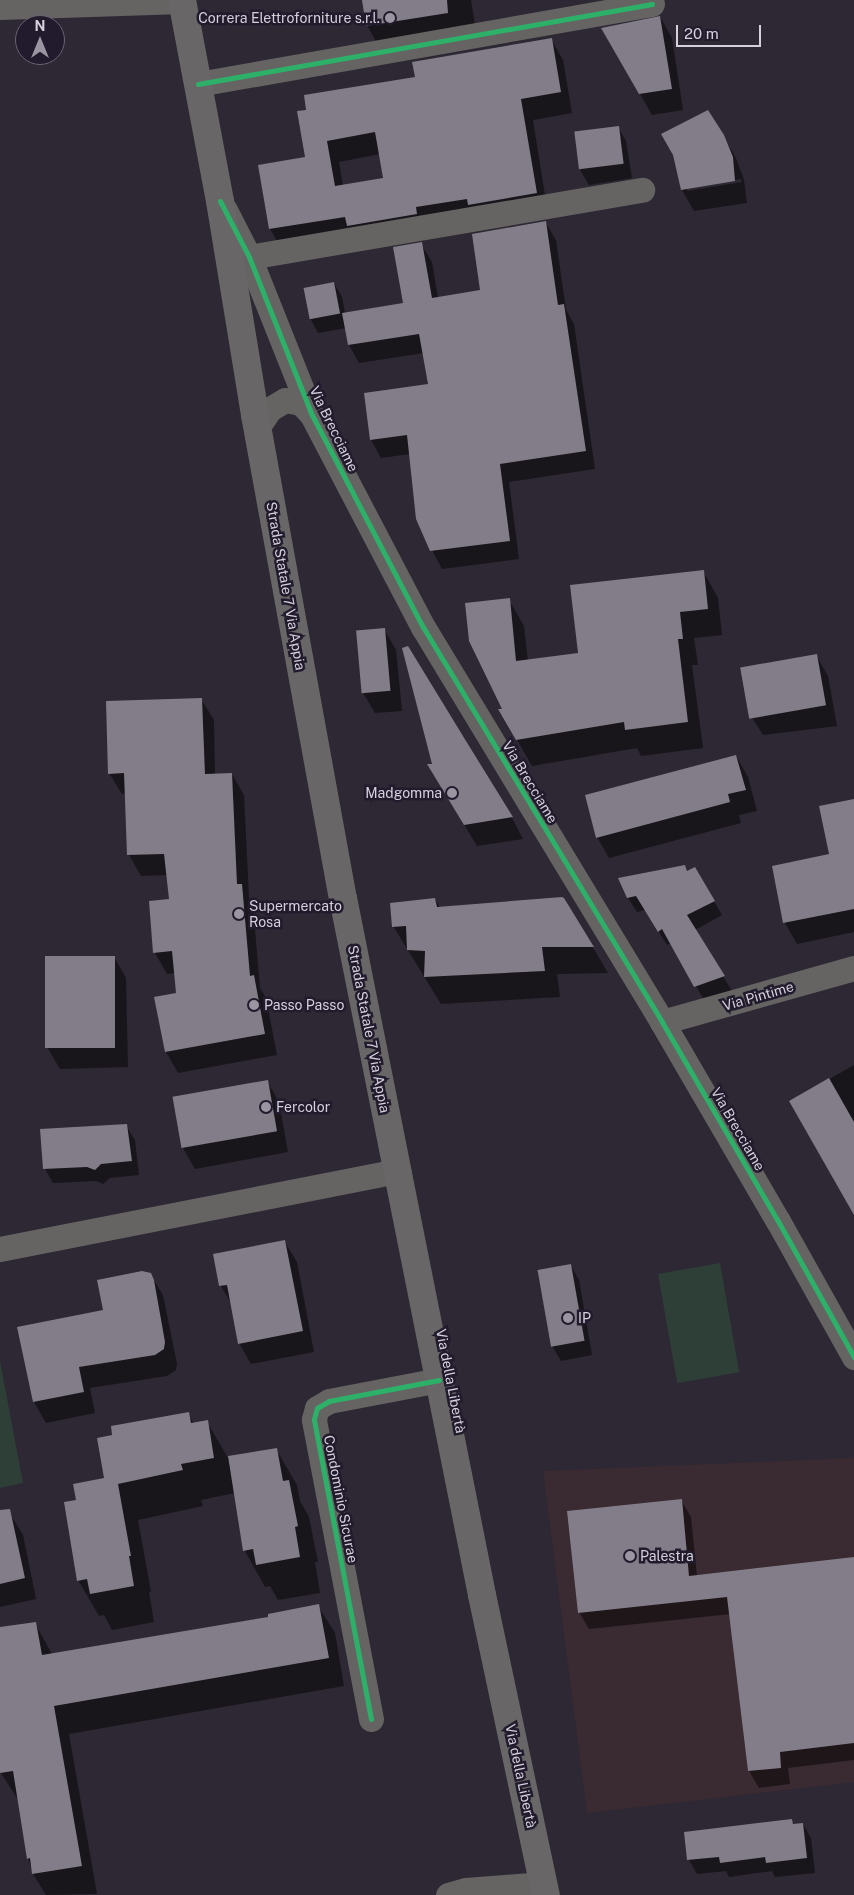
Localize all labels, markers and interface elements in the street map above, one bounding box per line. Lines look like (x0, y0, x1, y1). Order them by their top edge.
place label: Correra Elettroforniture s.r.l. (198, 10, 380, 26)
marker: Correra Elettroforniture s.r.l. (384, 12, 396, 24)
north arrow (15, 15, 65, 65)
scale bar (679, 15, 764, 47)
text: N (35, 18, 45, 34)
text: 20 m (684, 25, 719, 42)
street label: Via Brecciame (306, 384, 362, 474)
street label: Strada Statale 7 Via Appia (263, 500, 309, 672)
street label: Via Brecciame (499, 738, 561, 826)
place label: Madgomma (365, 785, 442, 801)
marker: Madgomma (446, 787, 458, 799)
place label: Supermercato Rosa (249, 898, 342, 930)
marker: Supermercato Rosa (233, 908, 245, 920)
street label: Strada Statale 7 Via Appia (344, 943, 394, 1115)
street label: Via Pintime (720, 978, 796, 1014)
place label: Passo Passo (264, 997, 344, 1013)
marker: Passo Passo (248, 999, 260, 1011)
street label: Via Brecciame (707, 1085, 769, 1173)
place label: Fercolor (276, 1099, 330, 1115)
marker: Fercolor (260, 1101, 272, 1113)
place label: IP (578, 1310, 591, 1326)
marker: IP (562, 1312, 574, 1324)
street label: Via della Libertà (433, 1327, 469, 1435)
street label: Condominio Sicurae (320, 1434, 362, 1564)
place label: Palestra (640, 1548, 694, 1564)
marker: Palestra (624, 1550, 636, 1562)
street label: Via della Libertà (502, 1722, 540, 1830)

